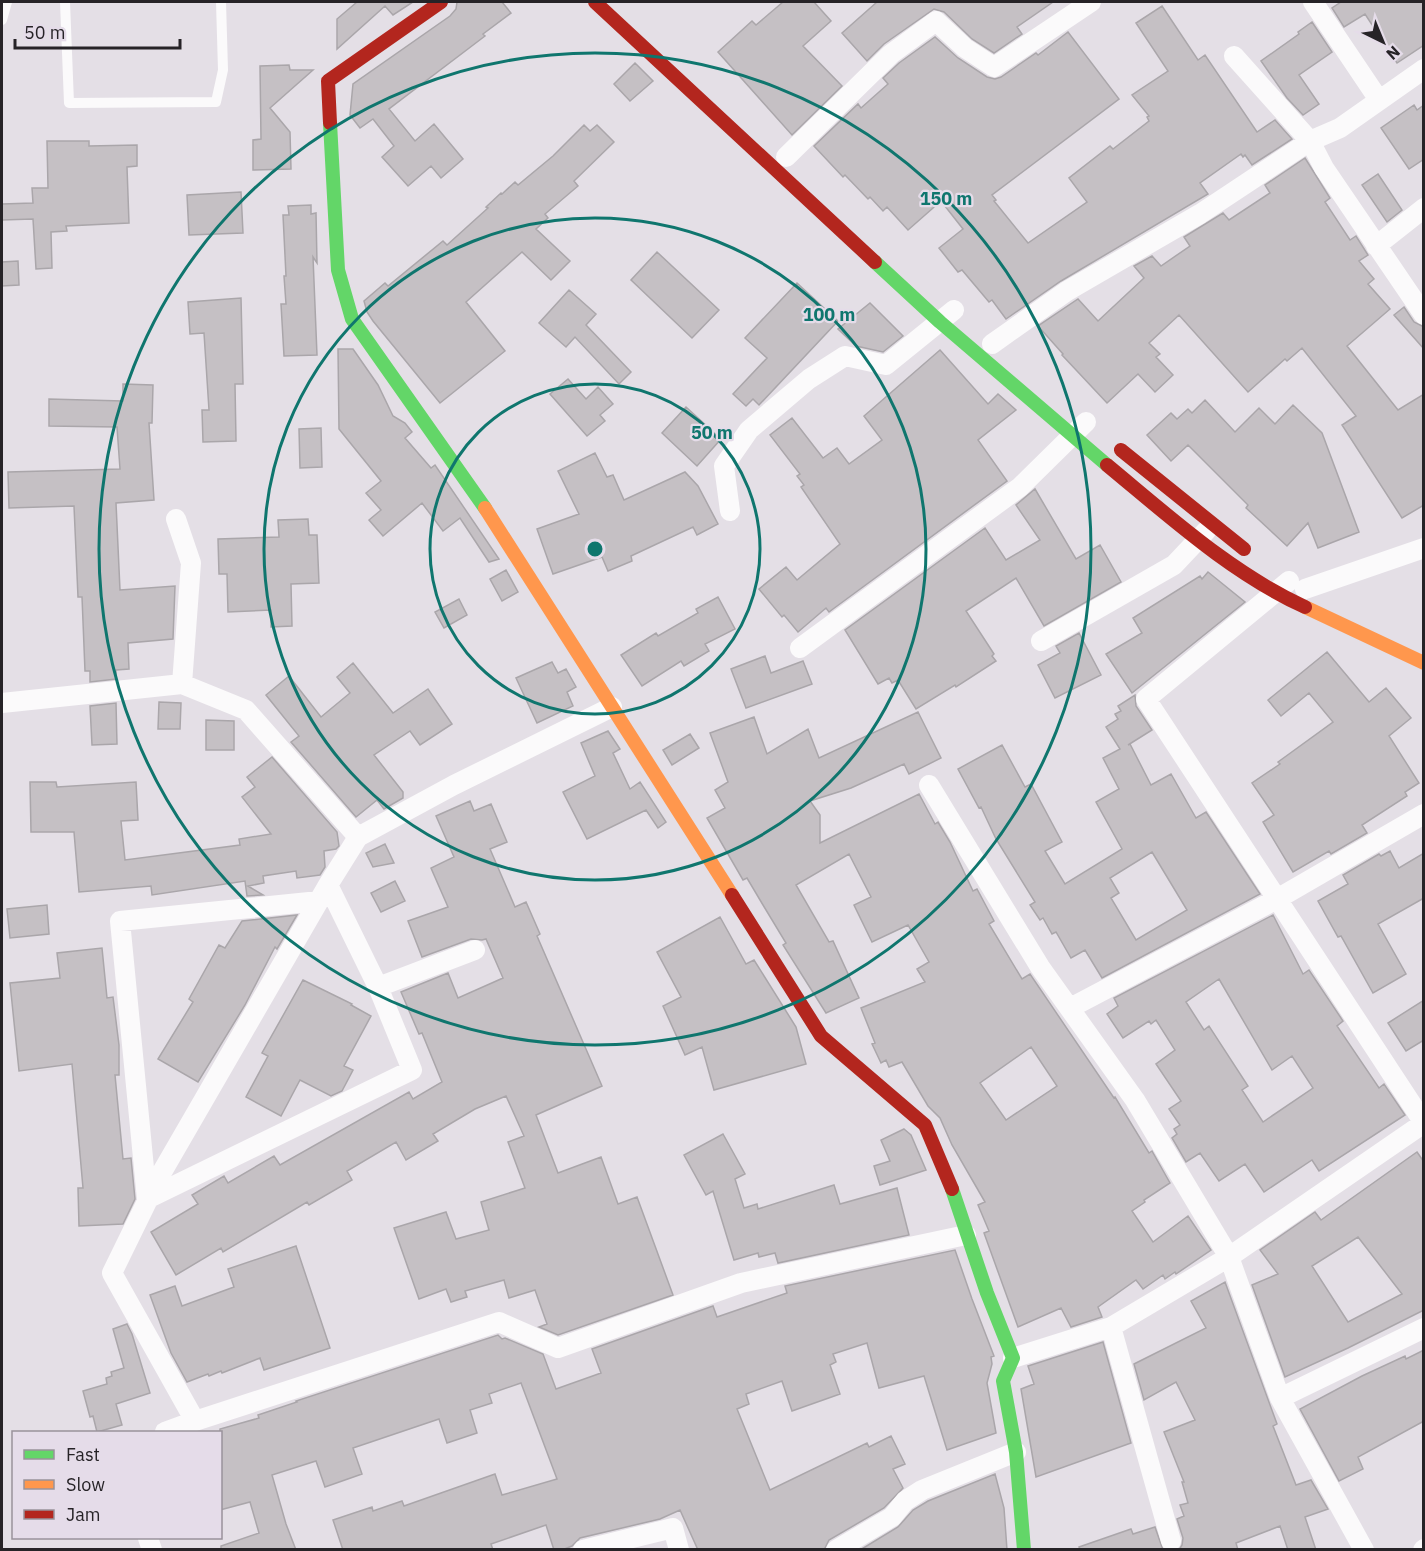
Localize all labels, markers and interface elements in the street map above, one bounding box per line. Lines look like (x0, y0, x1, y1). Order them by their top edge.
scale bar (15, 12, 180, 50)
north arrow (1353, 12, 1413, 72)
text: 50 m (24, 21, 66, 44)
text: N (1382, 42, 1404, 64)
text: 150 m (920, 187, 972, 210)
text: 100 m (803, 303, 855, 326)
text: 50 m (691, 421, 733, 444)
centre of rings (585, 539, 605, 559)
legend (12, 1431, 222, 1539)
text: Fast (66, 1443, 100, 1466)
text: Slow (66, 1473, 105, 1496)
text: Jam (66, 1503, 101, 1526)

